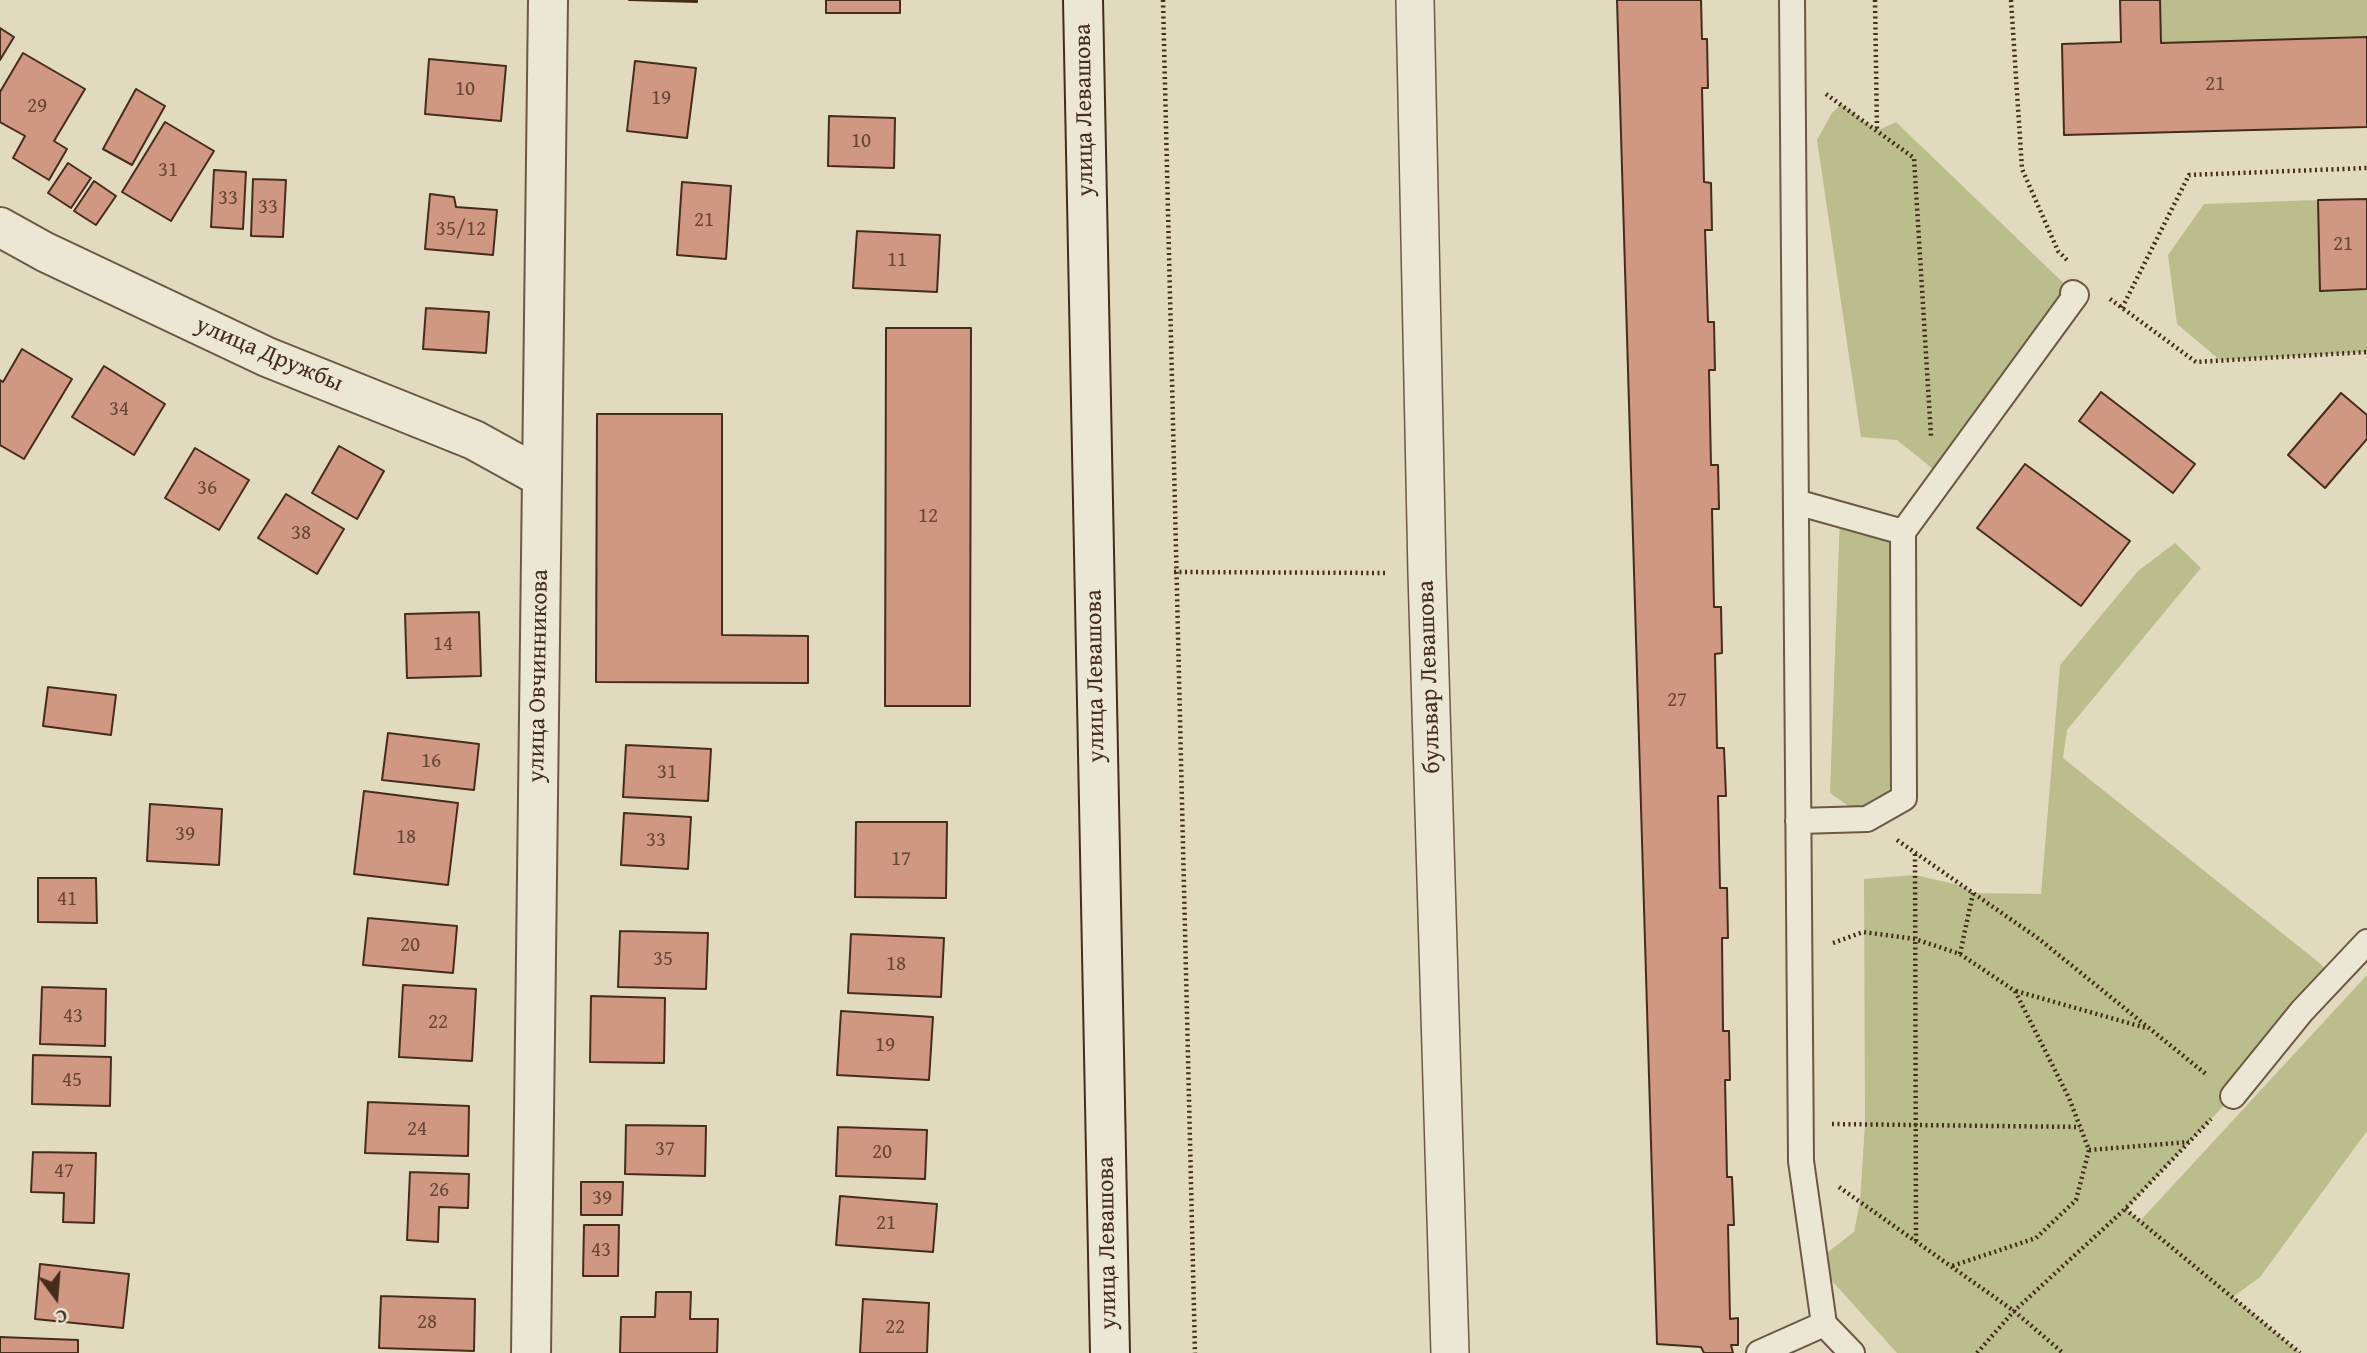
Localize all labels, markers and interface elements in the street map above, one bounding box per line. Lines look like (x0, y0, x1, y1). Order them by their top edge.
street label: улица Левашова (1069, 23, 1101, 197)
house number: 21 (2205, 72, 2225, 98)
house number: 10 (455, 77, 475, 103)
house number: 19 (651, 86, 671, 112)
house number: 29 (27, 94, 47, 120)
house number: 10 (851, 129, 871, 155)
house number: 31 (158, 158, 178, 184)
house number: 33 (218, 186, 238, 212)
house number: 33 (258, 195, 278, 221)
house number: 21 (694, 208, 714, 234)
house number: 35/12 (436, 217, 486, 243)
house number: 21 (2333, 232, 2353, 258)
house number: 11 (887, 248, 907, 274)
street label: улица Дружбы (191, 311, 347, 399)
house number: 34 (109, 397, 129, 423)
house number: 36 (197, 476, 217, 502)
house number: 12 (918, 504, 938, 530)
house number: 38 (291, 521, 311, 547)
street label: улица Овчинникова (523, 569, 555, 783)
street label: бульвар Левашова (1412, 580, 1448, 774)
street label: улица Левашова (1080, 589, 1112, 763)
house number: 14 (433, 632, 453, 658)
house number: 27 (1667, 688, 1687, 714)
house number: 16 (421, 749, 441, 775)
house number: 31 (657, 760, 677, 786)
house number: 39 (175, 822, 195, 848)
house number: 18 (396, 825, 416, 851)
house number: 33 (646, 828, 666, 854)
house number: 17 (891, 847, 911, 873)
house number: 41 (57, 887, 77, 913)
house number: 20 (400, 933, 420, 959)
house number: 35 (653, 947, 673, 973)
house number: 18 (886, 952, 906, 978)
house number: 43 (63, 1004, 83, 1030)
house number: 22 (428, 1010, 448, 1036)
house number: 19 (875, 1033, 895, 1059)
house number: 45 (62, 1068, 82, 1094)
house number: 24 (407, 1117, 427, 1143)
house number: 37 (655, 1137, 675, 1163)
house number: 20 (872, 1140, 892, 1166)
street label: улица Левашова (1092, 1156, 1124, 1330)
house number: 47 (54, 1159, 74, 1185)
house number: 26 (429, 1178, 449, 1204)
house number: 39 (592, 1186, 612, 1212)
house number: 21 (876, 1211, 896, 1237)
house number: 43 (591, 1238, 611, 1264)
north arrow (21, 1262, 91, 1332)
text: С (53, 1302, 71, 1332)
house number: 28 (417, 1310, 437, 1336)
house number: 22 (885, 1315, 905, 1341)

